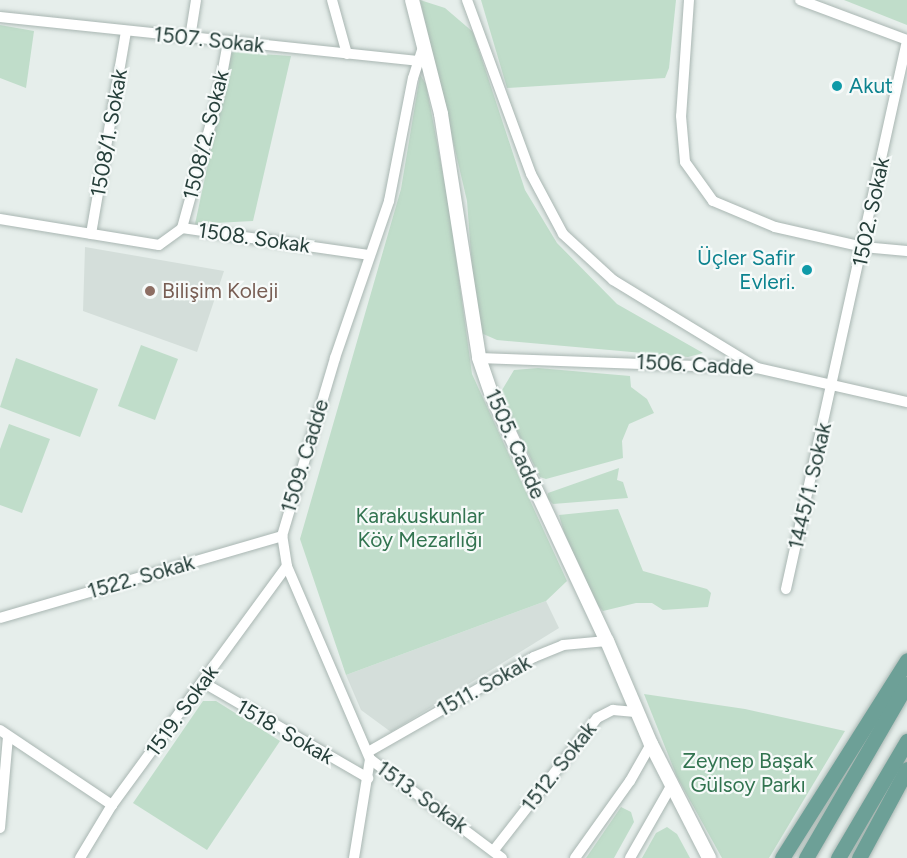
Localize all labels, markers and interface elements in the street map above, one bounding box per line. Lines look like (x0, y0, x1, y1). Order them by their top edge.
street label: 1507. Sokak (153, 22, 265, 58)
street label: 1508/1. Sokak (85, 67, 133, 199)
street label: 1508/2. Sokak (178, 68, 234, 202)
place label: Akut (849, 73, 893, 99)
marker: Akut (830, 79, 844, 93)
street label: 1502. Sokak (847, 155, 895, 269)
street label: 1508. Sokak (197, 218, 311, 258)
place label: Üçler Safir Evleri. (697, 245, 795, 295)
marker: Üçler Safir Evleri. (800, 263, 814, 277)
place label: Bilişim Koleji (162, 278, 278, 304)
marker: Bilişim Koleji (143, 284, 157, 298)
street label: 1506. Cadde (636, 349, 754, 381)
street label: 1505. Cadde (480, 385, 550, 503)
street label: 1509. Cadde (276, 396, 334, 516)
street label: 1445/1. Sokak (783, 420, 837, 552)
park label: Karakuskunlar Köy Mezarlığı (356, 503, 484, 553)
street label: 1522. Sokak (85, 550, 197, 604)
street label: 1511. Sokak (433, 650, 535, 722)
street label: 1519. Sokak (140, 660, 224, 762)
street label: 1518. Sokak (232, 694, 338, 770)
street label: 1512. Sokak (516, 717, 602, 817)
park label: Zeynep Başak Gülsoy Parkı (683, 748, 813, 798)
street label: 1513. Sokak (372, 756, 472, 838)

